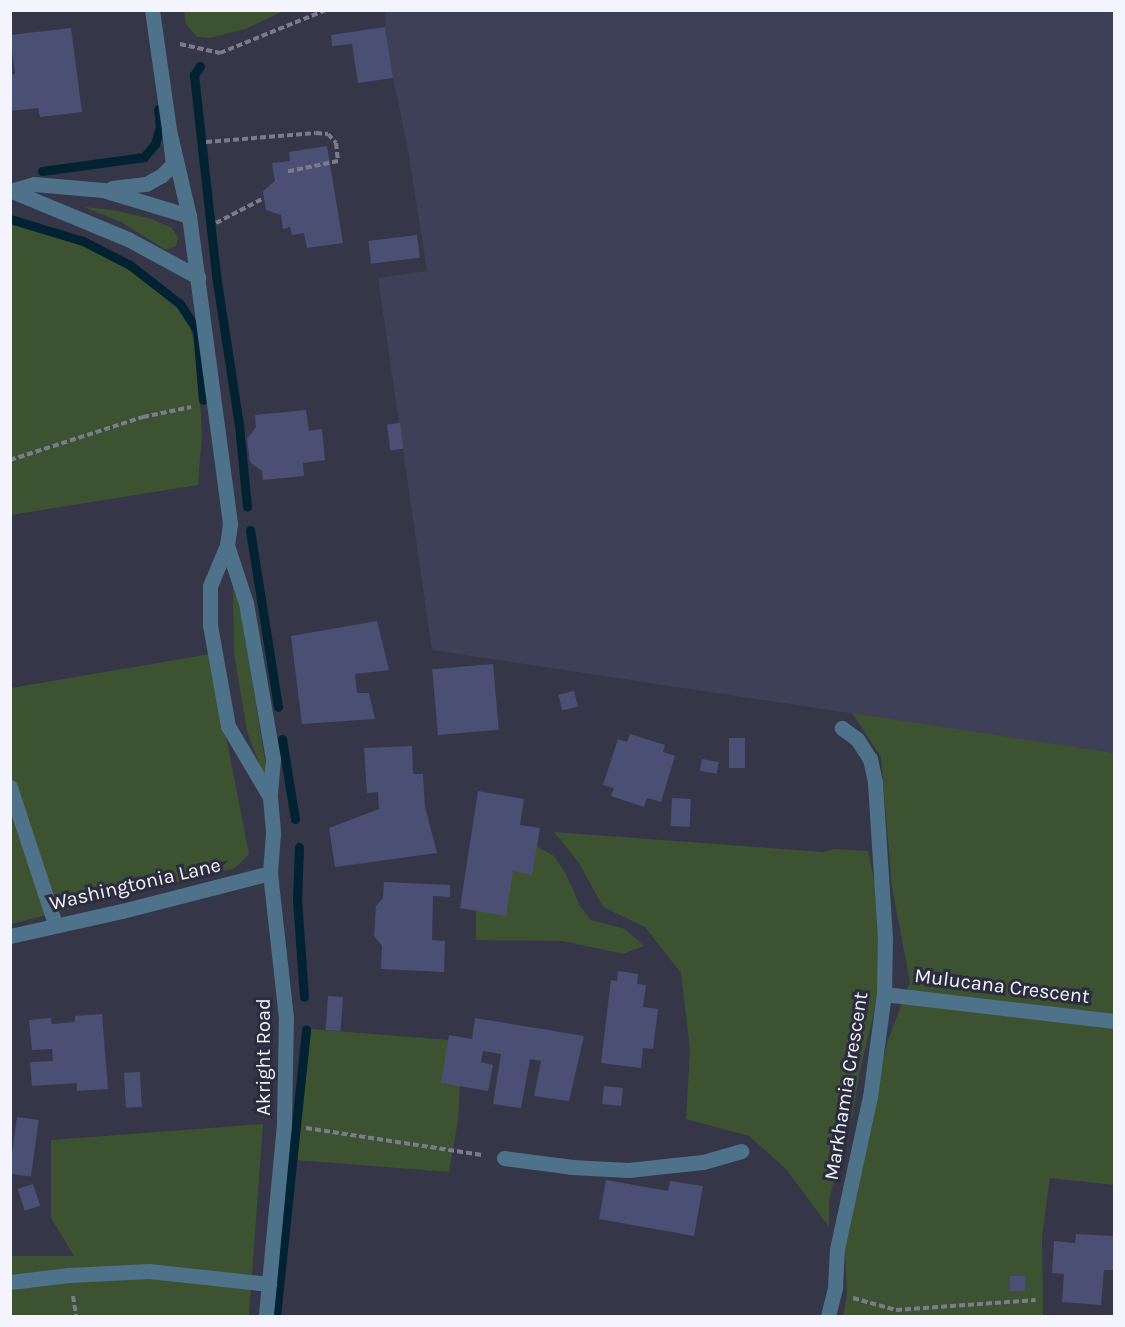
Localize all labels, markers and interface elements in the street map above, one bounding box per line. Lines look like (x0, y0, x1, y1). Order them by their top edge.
street label: Washingtonia Lane (47, 853, 223, 915)
street label: Mulucana Crescent (913, 963, 1091, 1009)
street label: Markhamia Crescent (819, 990, 873, 1182)
street label: Akright Road (251, 998, 275, 1116)

